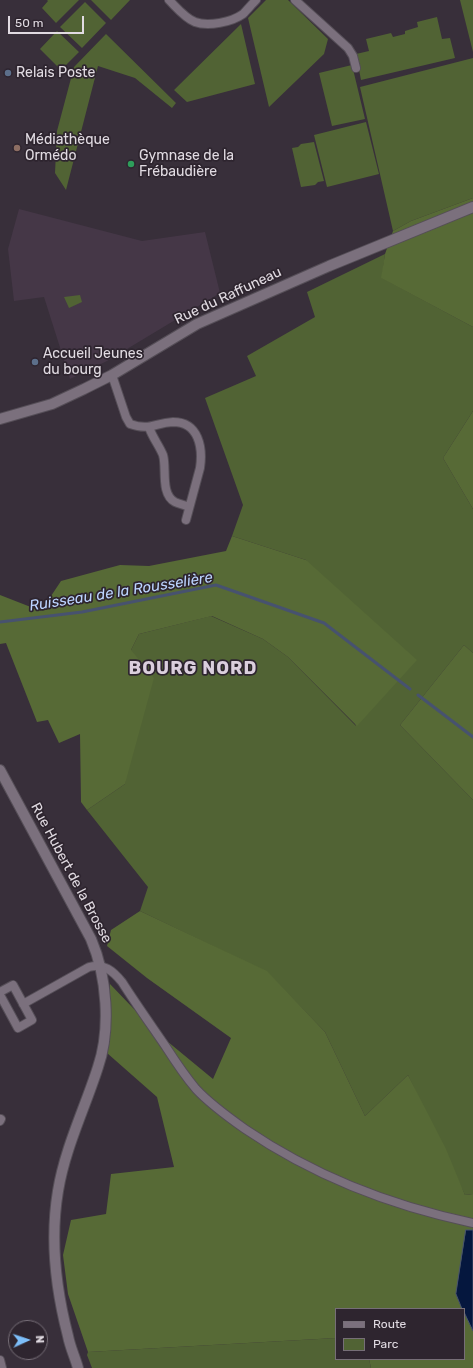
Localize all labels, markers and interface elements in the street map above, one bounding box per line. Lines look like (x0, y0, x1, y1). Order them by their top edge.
scale bar (10, 8, 86, 34)
text: 50 m (15, 16, 43, 30)
place label: Relais Poste (16, 65, 95, 81)
marker: Relais Poste (3, 68, 13, 78)
place label: Médiathèque Ormédo (25, 132, 110, 164)
marker: Médiathèque Ormédo (12, 143, 22, 153)
place label: Gymnase de la Frébaudière (139, 148, 234, 180)
marker: Gymnase de la Frébaudière (126, 159, 136, 169)
street label: Rue du Raffuneau (172, 264, 284, 328)
place label: Accueil Jeunes du bourg (43, 346, 143, 378)
marker: Accueil Jeunes du bourg (30, 357, 40, 367)
water label: Ruisseau de la Rousselière (28, 569, 214, 615)
district label: BOURG NORD (129, 658, 257, 680)
street label: Rue Hubert de la Brosse (27, 800, 115, 946)
legend (335, 1308, 465, 1360)
text: Route (373, 1317, 406, 1331)
north arrow (8, 1320, 48, 1360)
text: N (33, 1335, 46, 1344)
text: Parc (373, 1337, 398, 1351)

